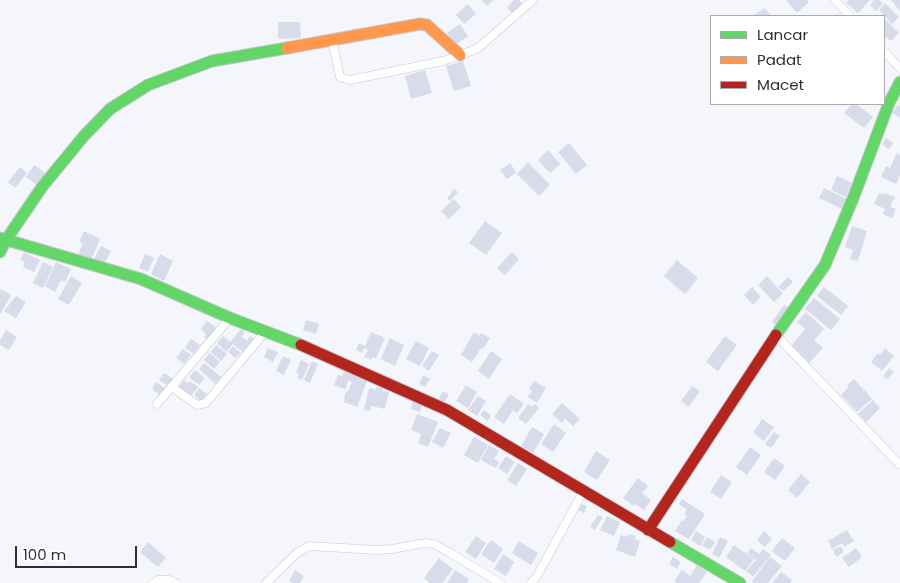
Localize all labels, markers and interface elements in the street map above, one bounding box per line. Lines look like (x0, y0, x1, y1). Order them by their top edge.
legend (710, 15, 885, 105)
text: Lancar (757, 24, 808, 45)
text: Padat (757, 49, 802, 70)
text: Macet (757, 74, 804, 95)
scale bar (18, 536, 140, 568)
text: 100 m (23, 544, 66, 565)

